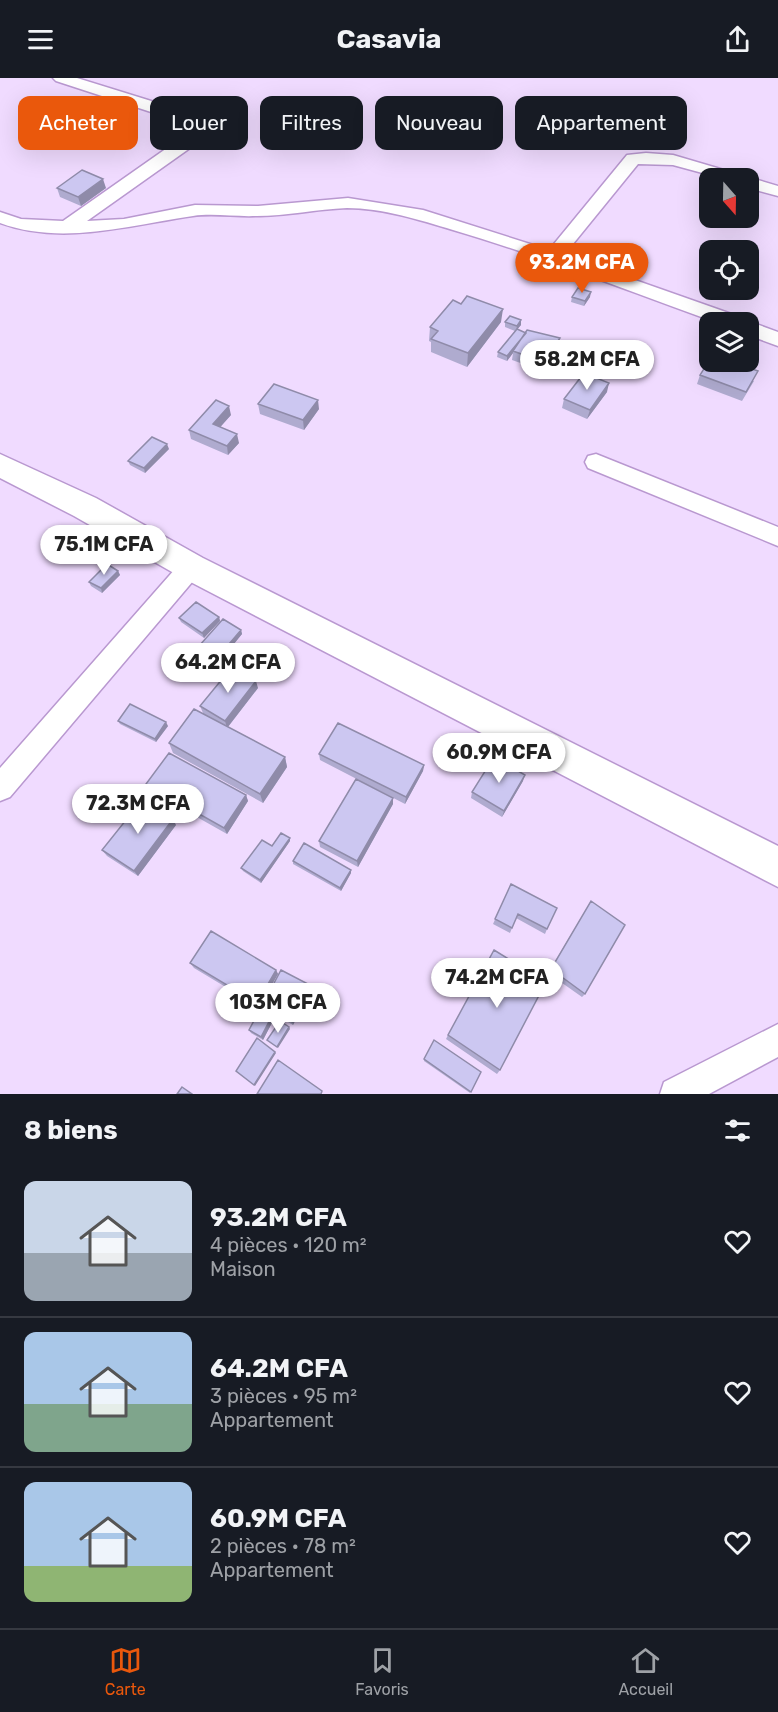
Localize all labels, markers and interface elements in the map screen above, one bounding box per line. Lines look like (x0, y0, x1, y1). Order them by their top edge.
icon: menu (24, 23, 57, 56)
text: Casavia (336, 23, 442, 55)
icon: share (721, 23, 754, 56)
chip: Acheter (18, 96, 138, 150)
chip: Louer (150, 96, 248, 150)
chip: Filtres (260, 96, 363, 150)
chip: Nouveau (375, 96, 503, 150)
chip: Appartement (515, 96, 687, 150)
north arrow (699, 168, 759, 228)
map controls (699, 168, 759, 372)
button: locate (699, 240, 759, 300)
pin: 93.2M CFA (513, 243, 651, 294)
text: 93.2M CFA (529, 250, 635, 274)
button: layers (699, 312, 759, 372)
pin: 58.2M CFA (518, 340, 656, 391)
text: 58.2M CFA (534, 347, 640, 371)
pin: 75.1M CFA (35, 525, 173, 576)
text: 75.1M CFA (54, 532, 154, 556)
pin: 64.2M CFA (159, 643, 297, 694)
text: 64.2M CFA (175, 650, 281, 674)
pin: 60.9M CFA (430, 733, 568, 784)
text: 60.9M CFA (447, 740, 551, 764)
pin: 72.3M CFA (69, 784, 207, 835)
text: 72.3M CFA (86, 791, 190, 815)
pin: 74.2M CFA (428, 958, 566, 1009)
text: 74.2M CFA (445, 965, 549, 989)
pin: 103M CFA (216, 983, 340, 1034)
text: 103M CFA (229, 990, 327, 1014)
icon: filters (721, 1114, 754, 1147)
text: 8 biens (24, 1115, 118, 1146)
text: 93.2M CFA (210, 1202, 347, 1233)
icon: home (72, 1205, 144, 1277)
icon: heart (721, 1225, 754, 1258)
text: 4 pièces · 120 m² (210, 1233, 367, 1257)
text: Maison (210, 1257, 276, 1281)
text: 64.2M CFA (210, 1353, 348, 1384)
icon: home (72, 1356, 144, 1428)
icon: heart (721, 1376, 754, 1409)
text: 3 pièces · 95 m² (210, 1384, 357, 1408)
text: Appartement (210, 1408, 334, 1432)
text: 60.9M CFA (210, 1503, 346, 1534)
icon: home (72, 1506, 144, 1578)
icon: heart (721, 1526, 754, 1559)
text: 2 pièces · 78 m² (210, 1534, 356, 1558)
text: Appartement (210, 1558, 334, 1582)
tab: Carte (105, 1644, 146, 1699)
tab: Favoris (355, 1644, 409, 1699)
tab: Accueil (618, 1644, 673, 1699)

